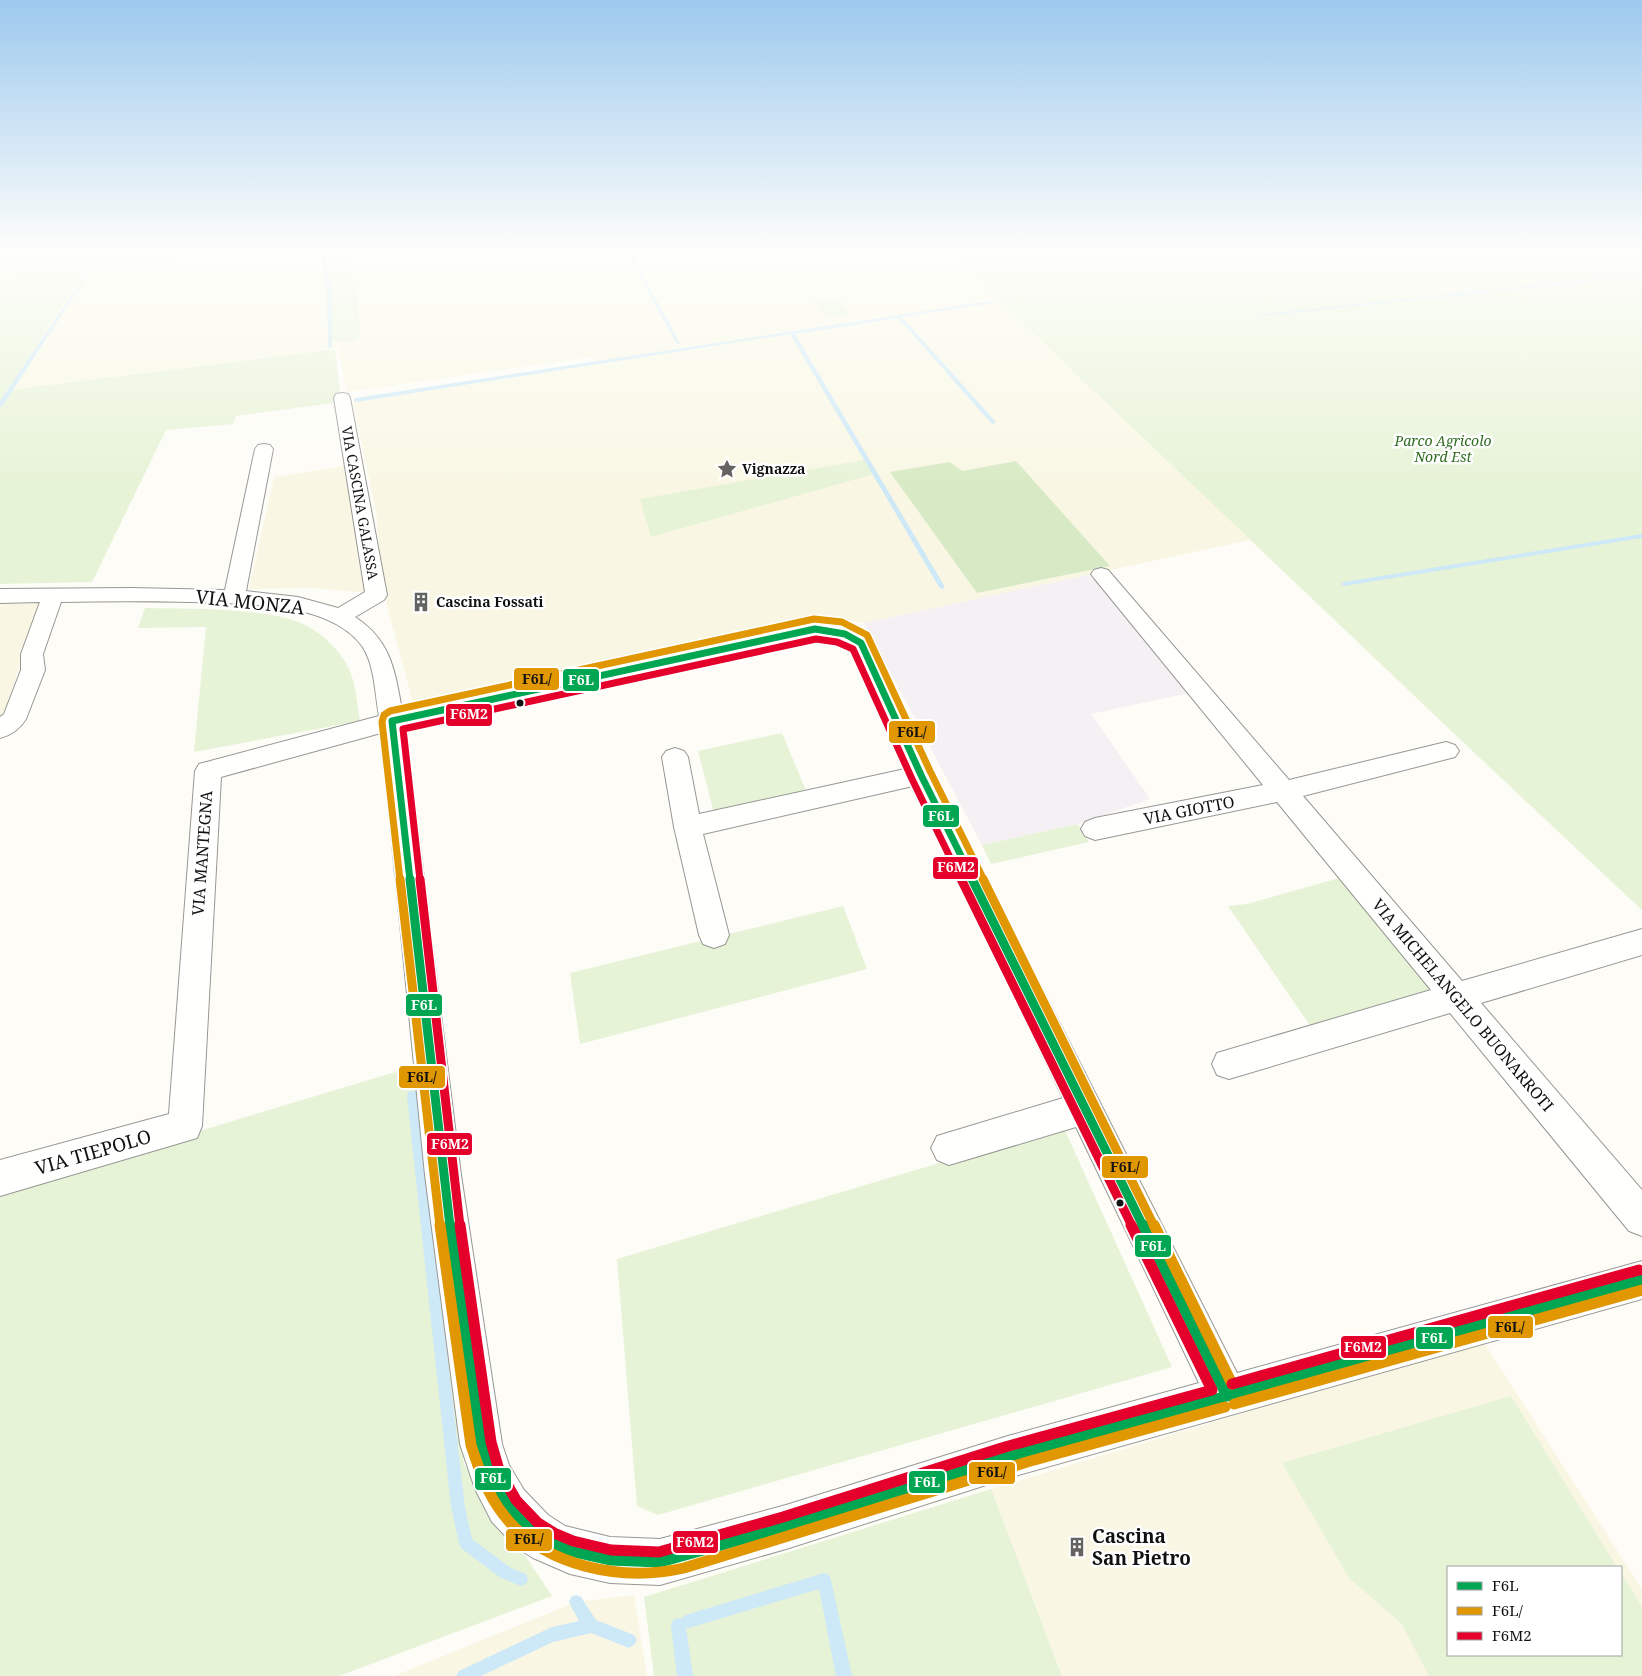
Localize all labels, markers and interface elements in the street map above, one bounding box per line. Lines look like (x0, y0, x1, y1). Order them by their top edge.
street label: VIA CASCINA GALASSA (338, 425, 383, 581)
park label: Parco Agricolo Nord Est (1394, 431, 1491, 466)
place icon: Vignazza (716, 458, 738, 480)
place label: Vignazza (742, 459, 806, 478)
street label: VIA MONZA (194, 583, 306, 621)
building icon: Cascina Fossati (410, 591, 432, 613)
place label: Cascina Fossati (436, 592, 543, 611)
line badge: F6L/ (513, 667, 560, 691)
line badge: F6L (562, 668, 600, 692)
text: F6L/ (522, 669, 553, 688)
text: F6L (568, 670, 594, 689)
unlabelled marker (515, 698, 525, 708)
line badge: F6M2 (445, 703, 493, 727)
text: F6M2 (450, 704, 488, 723)
line badge: F6L/ (888, 720, 936, 744)
text: F6L/ (897, 722, 928, 741)
street label: VIA MANTEGNA (187, 789, 217, 916)
street label: VIA GIOTTO (1142, 790, 1236, 830)
line badge: F6L (922, 804, 960, 828)
text: F6L (928, 806, 954, 825)
line badge: F6M2 (932, 856, 979, 880)
text: F6M2 (937, 857, 975, 876)
street label: VIA MICHELANGELO BUONARROTI (1367, 894, 1559, 1116)
line badge: F6L (405, 993, 443, 1017)
text: F6L (411, 995, 437, 1014)
line badge: F6L/ (398, 1065, 446, 1089)
text: F6L/ (407, 1067, 438, 1086)
street label: VIA TIEPOLO (32, 1123, 154, 1181)
line badge: F6M2 (426, 1132, 473, 1156)
text: F6M2 (431, 1134, 469, 1153)
line badge: F6L/ (1101, 1155, 1149, 1179)
text: F6L/ (1110, 1157, 1141, 1176)
unlabelled marker (1115, 1198, 1125, 1208)
line badge: F6L (1134, 1234, 1172, 1258)
text: F6L (1140, 1236, 1166, 1255)
line badge: F6L/ (1487, 1315, 1534, 1339)
text: F6L/ (1495, 1317, 1526, 1336)
line badge: F6L (1415, 1326, 1454, 1350)
text: F6L (1421, 1328, 1447, 1347)
line badge: F6M2 (1340, 1335, 1387, 1359)
text: F6M2 (1344, 1337, 1382, 1356)
line badge: F6L/ (968, 1461, 1016, 1485)
text: F6L/ (977, 1462, 1008, 1481)
line badge: F6L (474, 1467, 512, 1491)
text: F6L (480, 1468, 506, 1487)
line badge: F6L (908, 1470, 946, 1494)
text: F6L (914, 1472, 940, 1491)
place label: Cascina San Pietro (1092, 1523, 1191, 1571)
line badge: F6L/ (505, 1528, 553, 1552)
text: F6L/ (514, 1529, 545, 1548)
line badge: F6M2 (672, 1530, 719, 1554)
text: F6M2 (676, 1532, 714, 1551)
building icon: Cascina San Pietro (1066, 1536, 1088, 1558)
legend (1447, 1566, 1622, 1656)
text: F6L (1492, 1575, 1519, 1595)
text: F6L/ (1492, 1600, 1524, 1620)
text: F6M2 (1492, 1625, 1532, 1645)

